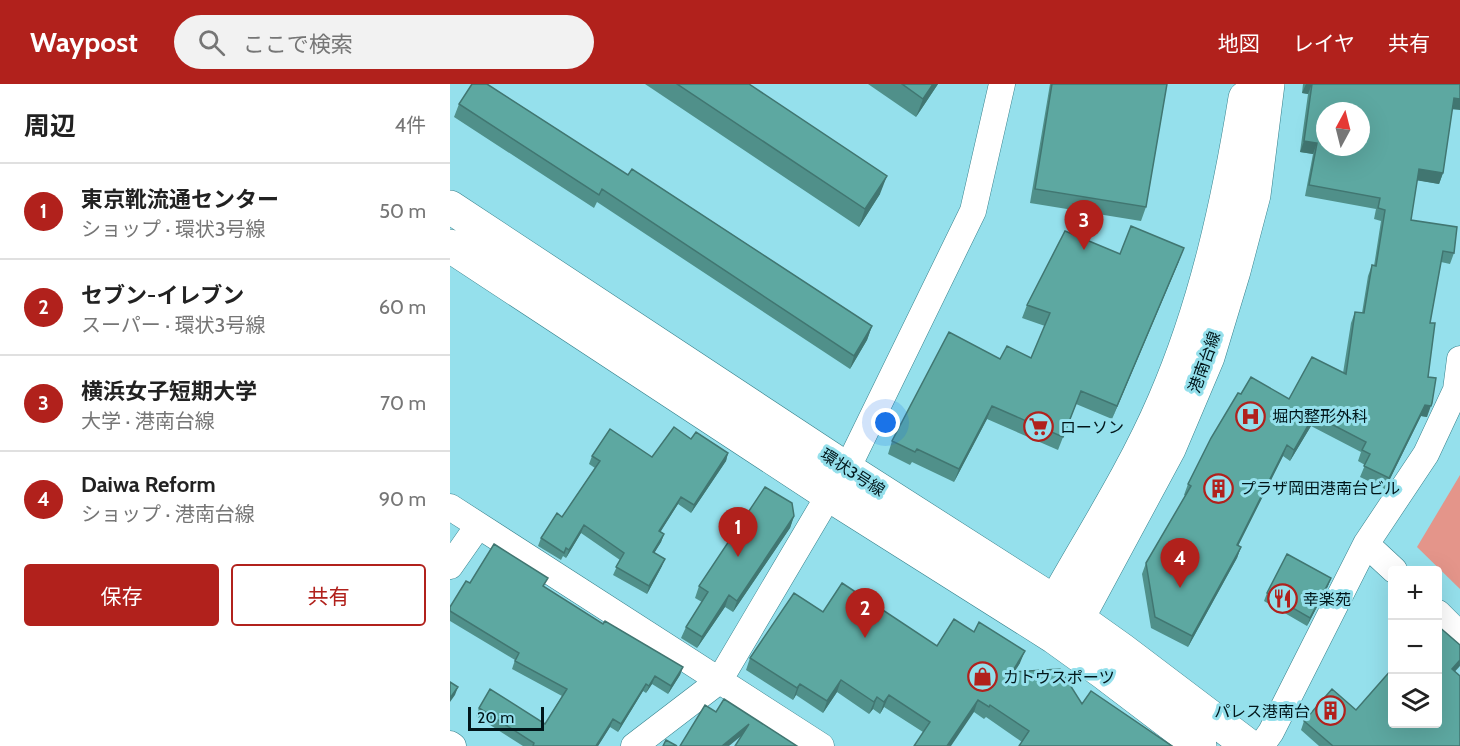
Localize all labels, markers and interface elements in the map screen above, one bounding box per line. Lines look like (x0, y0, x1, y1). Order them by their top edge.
search box (174, 15, 594, 69)
text: Waypost (30, 25, 138, 59)
icon: search (195, 26, 228, 59)
text: ここで検索 (243, 31, 353, 58)
text: 地図 (1218, 31, 1260, 56)
text: レイヤ (1293, 31, 1355, 56)
text: 共有 (1388, 31, 1430, 56)
north arrow (1316, 102, 1370, 156)
text: 周辺 (24, 110, 76, 142)
text: 4件 (394, 113, 426, 137)
text: 東京靴流通センター (81, 186, 279, 213)
text: 1 (40, 199, 47, 223)
text: 50 m (379, 199, 426, 223)
pin: 3 (1064, 200, 1104, 250)
text: ショップ · 環状3号線 (81, 217, 266, 241)
text: セブン-イレブン (81, 282, 244, 309)
text: 2 (38, 295, 49, 319)
text: 60 m (379, 295, 426, 319)
text: スーパー · 環状3号線 (81, 313, 265, 337)
street label: 港南台線 (1185, 329, 1224, 395)
text: 横浜女子短期大学 (81, 378, 257, 405)
text: 3 (38, 391, 49, 415)
text: 70 m (380, 391, 426, 415)
hospital icon: 堀内整形外科 (1235, 400, 1267, 432)
place label: 堀内整形外科 (1272, 407, 1368, 426)
your location (871, 408, 900, 437)
text: 大学 · 港南台線 (81, 409, 215, 433)
supermarket icon: ローソン (1023, 411, 1055, 443)
place label: ローソン (1060, 418, 1124, 437)
street label: 環状3号線 (817, 445, 888, 500)
text: Daiwa Reform (81, 471, 216, 498)
building icon: プラザ岡田港南台ビル (1203, 472, 1235, 504)
place label: プラザ岡田港南台ビル (1240, 479, 1400, 498)
text: 4 (37, 487, 50, 511)
text: 90 m (379, 487, 426, 511)
text: ショップ · 港南台線 (81, 502, 255, 526)
pin: 1 (718, 508, 758, 557)
pin: 4 (1160, 538, 1200, 588)
button: 保存 (24, 564, 219, 626)
button: 共有 (231, 564, 426, 626)
map controls (1388, 566, 1442, 728)
button: + (1388, 566, 1442, 620)
restaurant icon: 幸楽苑 (1266, 583, 1298, 615)
pin: 2 (846, 588, 884, 638)
place label: 幸楽苑 (1303, 590, 1351, 609)
button: − (1388, 620, 1442, 674)
shop icon: カトウスポーツ (966, 661, 998, 693)
place label: カトウスポーツ (1003, 668, 1115, 687)
button: layers (1388, 674, 1442, 728)
building icon: パレス港南台 (1315, 695, 1347, 727)
place label: パレス港南台 (1214, 702, 1310, 721)
scale bar (468, 704, 544, 732)
text: 20 m (477, 708, 514, 727)

